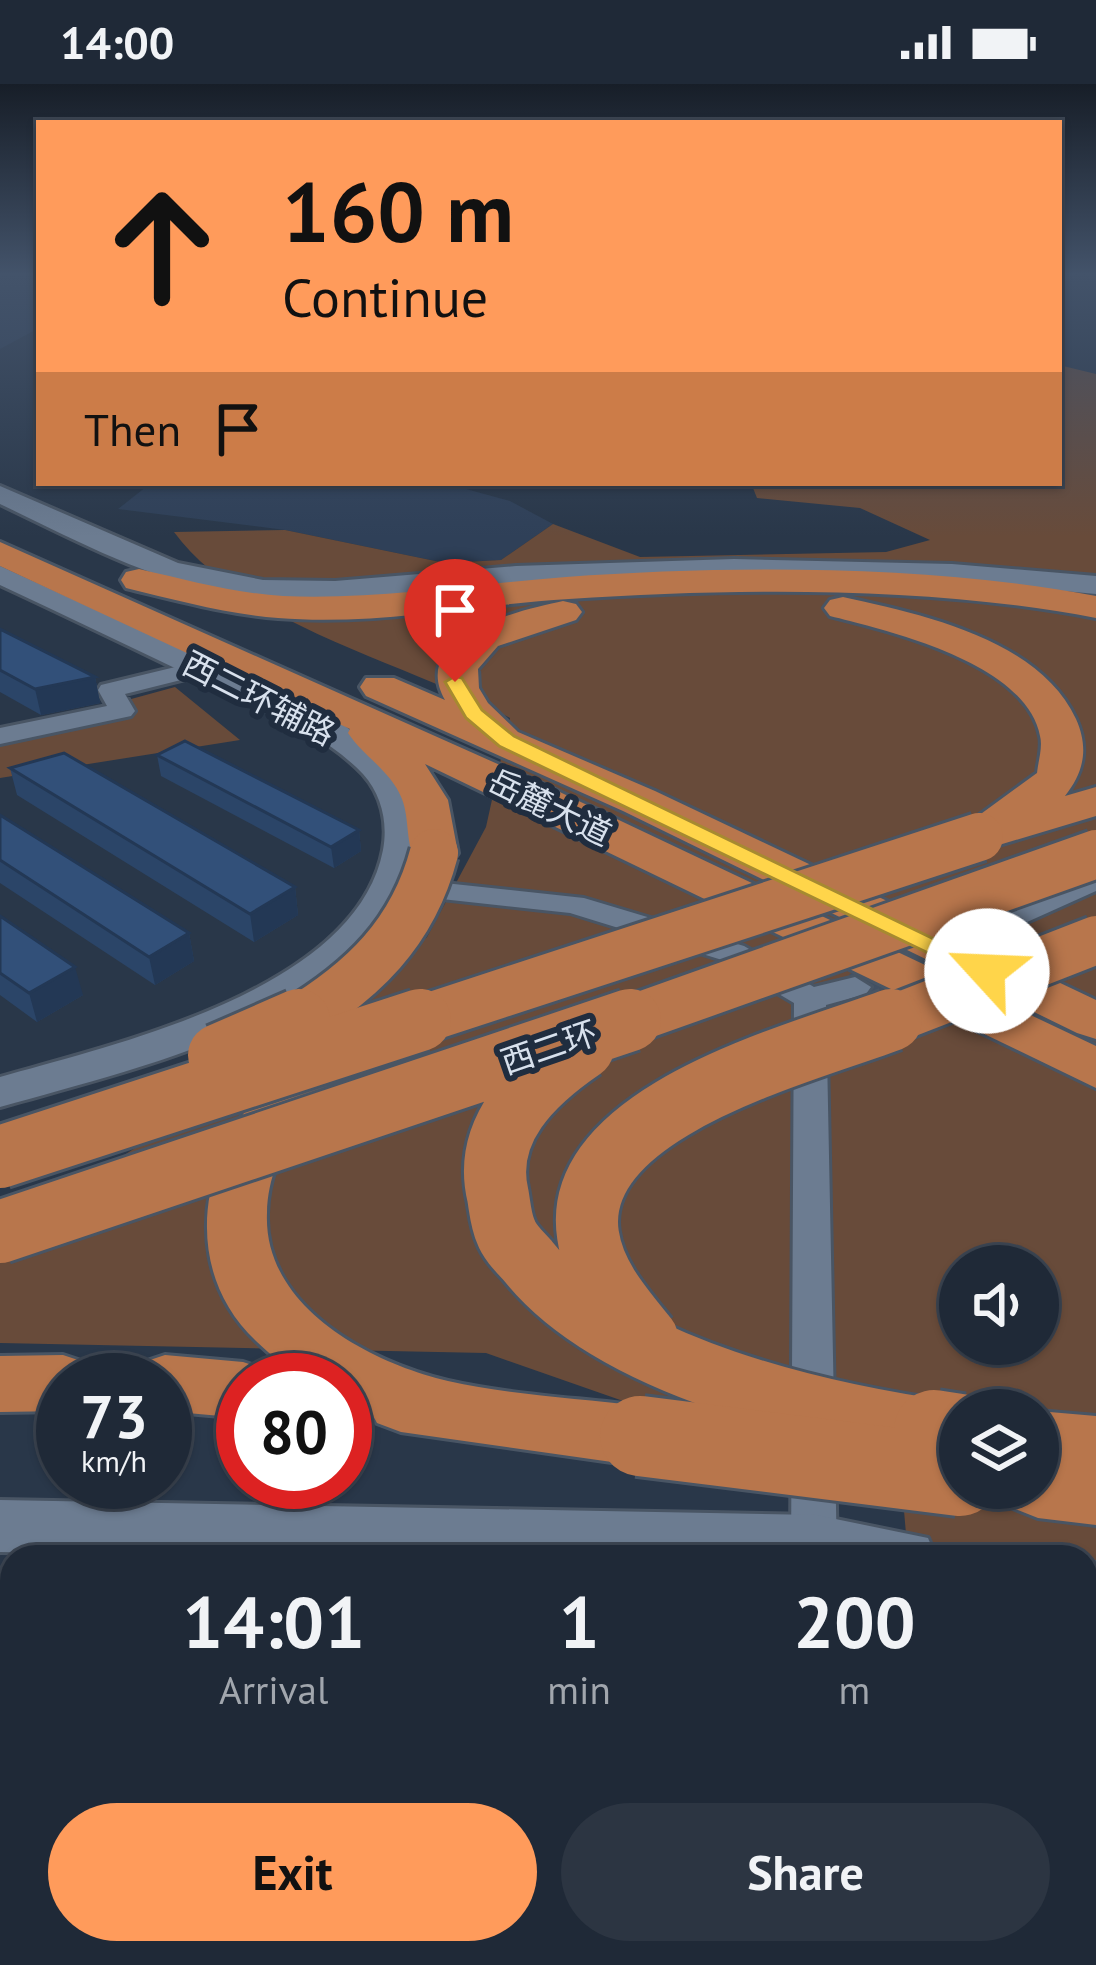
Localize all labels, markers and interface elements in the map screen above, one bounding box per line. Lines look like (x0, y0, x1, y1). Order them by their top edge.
text: 14:00 (60, 13, 174, 71)
text: 160 m (282, 156, 514, 265)
icon: ahead (84, 168, 240, 324)
text: Continue (282, 262, 488, 332)
icon: arrive (205, 396, 271, 462)
text: Then (84, 400, 181, 458)
pin (404, 559, 506, 682)
icon: arrive (422, 577, 488, 643)
street label: 西二环辅路 (176, 641, 342, 754)
street label: 岳麓大道 (481, 758, 619, 855)
position arrow (924, 908, 1050, 1034)
street label: 西二环 (495, 1010, 603, 1083)
map controls (939, 1245, 1059, 1509)
button: sound (939, 1245, 1059, 1365)
speed limit sign: 80 (216, 1353, 372, 1509)
text: 73 (80, 1377, 148, 1455)
button: layers (939, 1389, 1059, 1509)
text: km/h (81, 1441, 147, 1480)
text: 14:01 (182, 1575, 365, 1668)
text: 1 (559, 1575, 600, 1668)
text: 200 (793, 1575, 916, 1668)
text: Arrival (219, 1664, 328, 1715)
text: min (547, 1664, 611, 1715)
text: m (839, 1664, 870, 1715)
button: Exit (48, 1803, 537, 1941)
button: Share (561, 1803, 1050, 1941)

